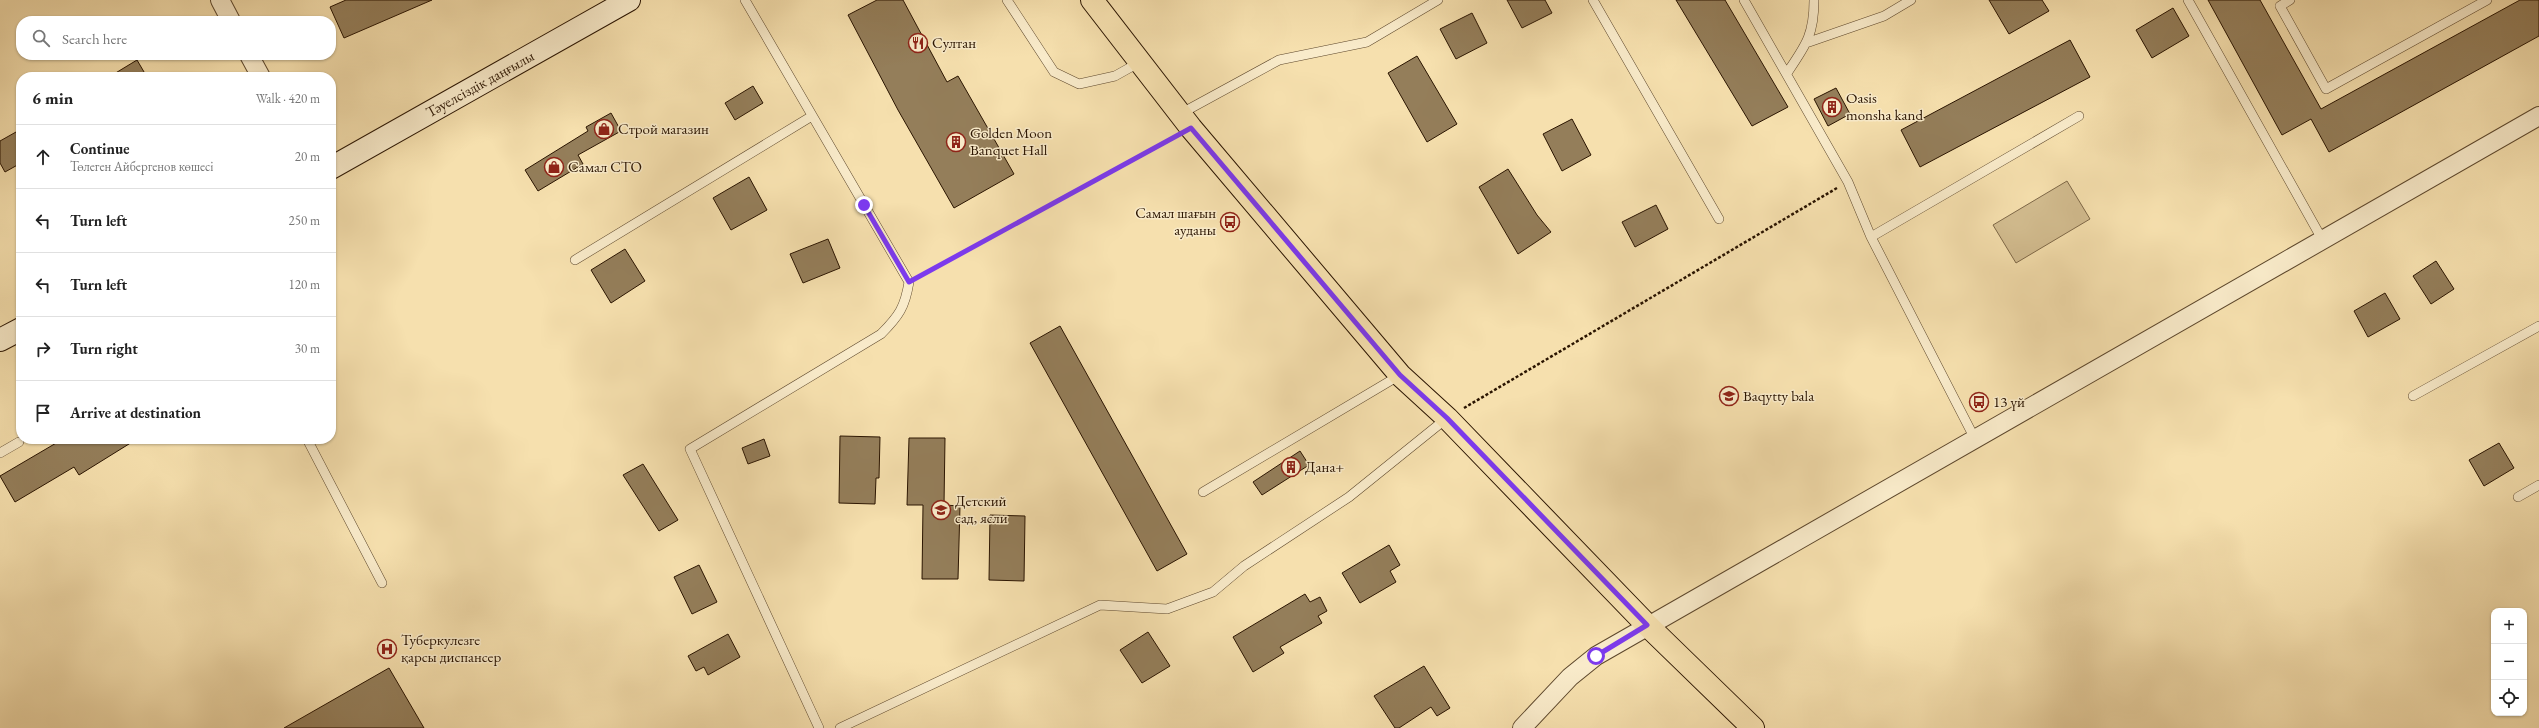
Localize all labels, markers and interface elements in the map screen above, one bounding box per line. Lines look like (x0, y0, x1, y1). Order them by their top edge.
search box (16, 16, 336, 60)
icon: search (30, 27, 52, 49)
text: Search here (62, 29, 127, 48)
restaurant icon: Султан (907, 32, 929, 54)
place label: Султан (932, 33, 976, 52)
street label: Тәуелсіздік даңғылы (422, 46, 537, 121)
text: 6 min (32, 87, 73, 109)
place label: Oasis monsha kand (1846, 88, 1924, 124)
text: Walk · 420 m (256, 90, 320, 107)
building icon: Oasis monsha kand (1821, 96, 1843, 118)
shop icon: Строй магазин (593, 118, 615, 140)
place label: Строй магазин (618, 119, 709, 138)
place label: Golden Moon Banquet Hall (970, 123, 1052, 159)
building icon: Golden Moon Banquet Hall (945, 131, 967, 153)
text: Continue (70, 139, 130, 158)
icon: ahead (32, 146, 54, 168)
text: 20 m (295, 148, 320, 165)
shop icon: Самал СТО (543, 156, 565, 178)
place label: Самал СТО (568, 157, 642, 176)
text: Төлеген Айбергенов көшесі (70, 158, 213, 175)
route end (855, 196, 873, 214)
place label: Самал шағын ауданы (1135, 203, 1216, 239)
icon: left (32, 210, 54, 232)
text: Turn left (70, 211, 127, 230)
bus stop icon: Самал шағын ауданы (1219, 211, 1241, 233)
text: 250 m (289, 212, 320, 229)
icon: left (32, 274, 54, 296)
text: Turn left (70, 275, 127, 294)
text: 120 m (289, 276, 320, 293)
icon: right (32, 338, 54, 360)
text: Turn right (70, 339, 138, 358)
text: 30 m (295, 340, 320, 357)
school or university icon: Baqytty bala (1718, 385, 1740, 407)
place label: Baqytty bala (1743, 386, 1814, 405)
bus stop icon: 13 үй (1968, 391, 1990, 413)
place label: 13 үй (1993, 392, 2025, 411)
icon: arrive (32, 402, 54, 424)
text: Arrive at destination (70, 403, 201, 422)
building icon: Дана+ (1280, 456, 1302, 478)
place label: Дана+ (1305, 457, 1344, 476)
place label: Детский сад, ясли (955, 491, 1008, 527)
school or university icon: Детский сад, ясли (930, 499, 952, 521)
map controls (2491, 608, 2527, 716)
button: + (2491, 608, 2527, 644)
place label: Туберкулезге қарсы диспансер (401, 630, 501, 666)
hospital icon: Туберкулезге қарсы диспансер (376, 638, 398, 660)
button: − (2491, 644, 2527, 680)
route start (1587, 647, 1605, 665)
button: locate (2491, 680, 2527, 716)

